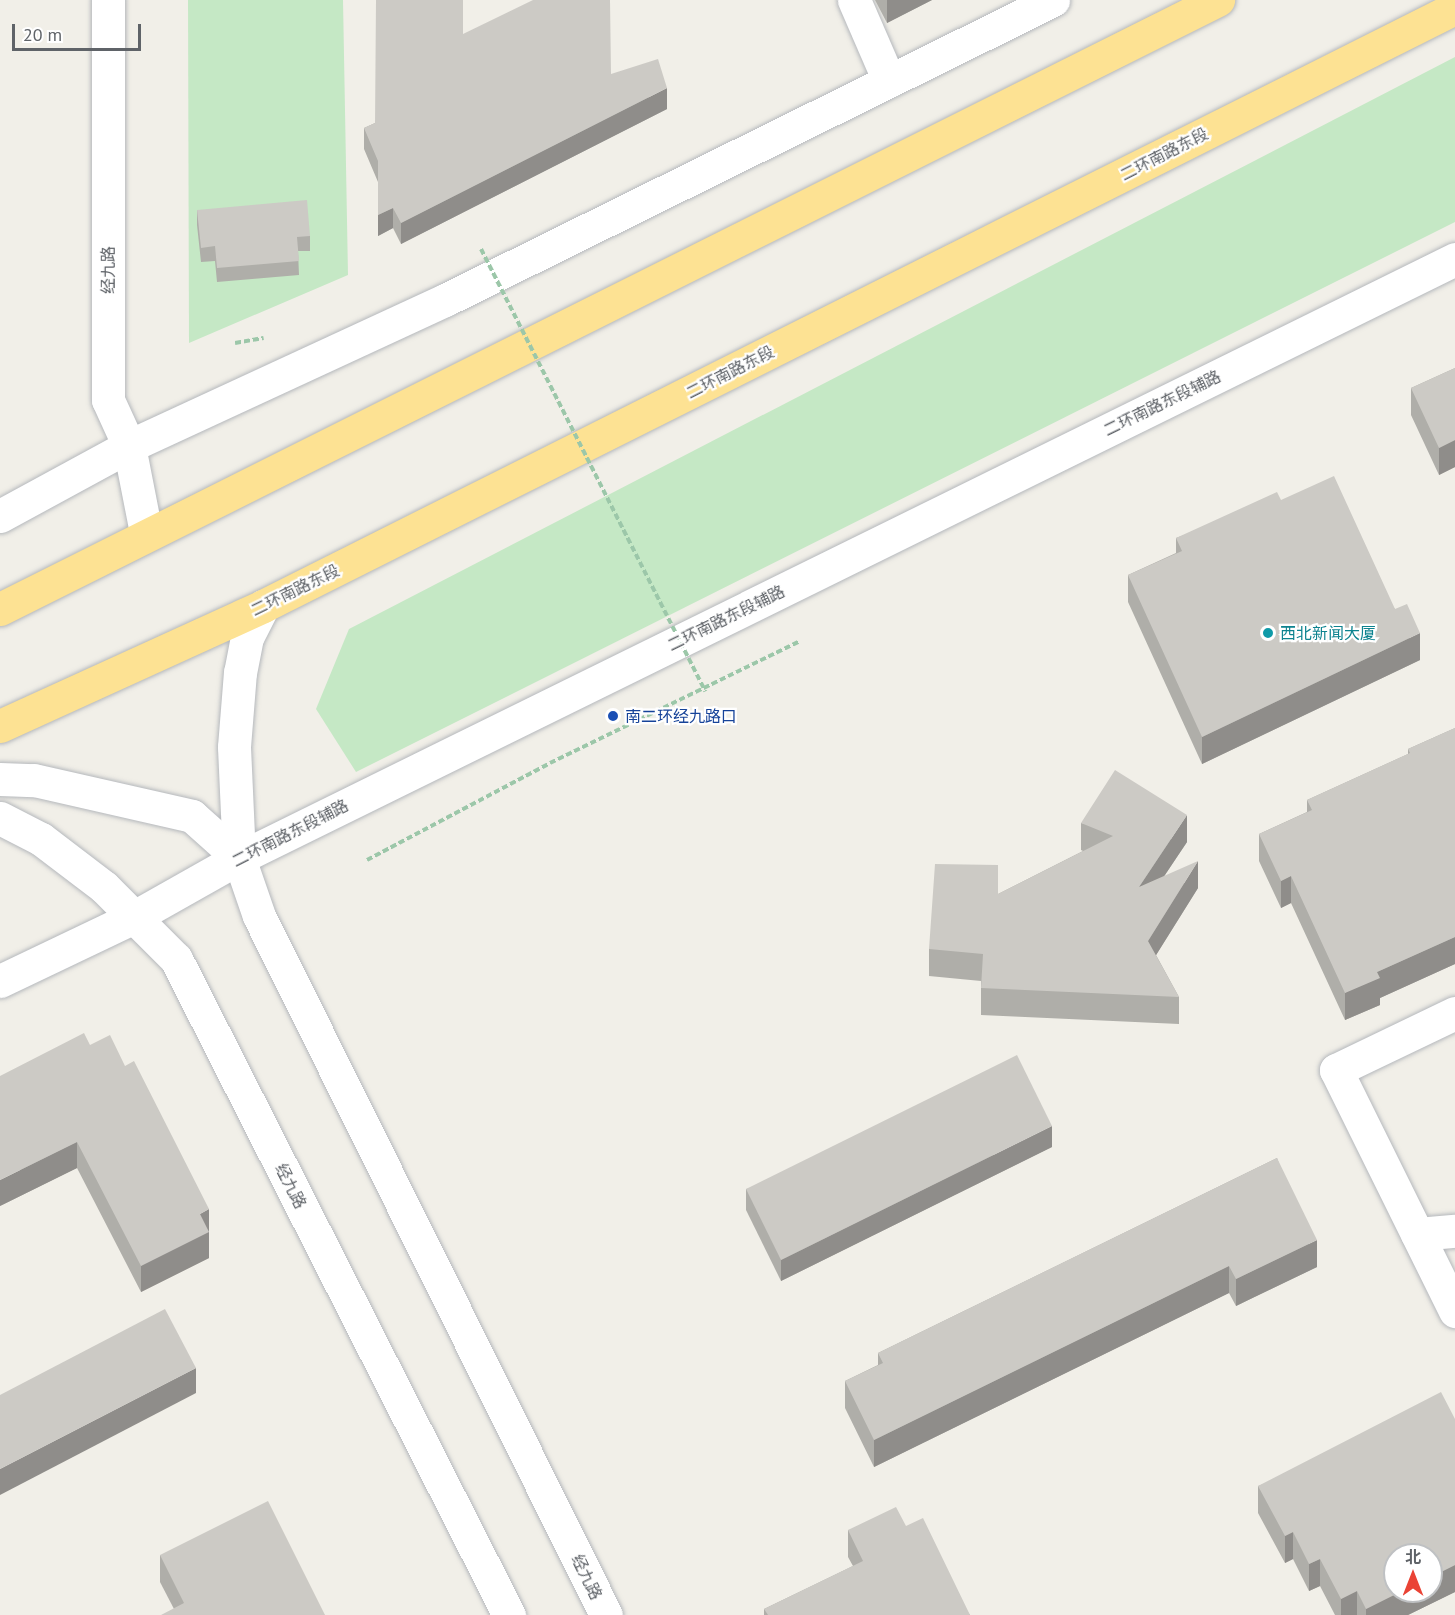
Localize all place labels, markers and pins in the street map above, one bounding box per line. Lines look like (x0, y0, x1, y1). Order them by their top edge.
place label: 西北新闻大厦 (1280, 623, 1376, 643)
marker: 西北新闻大厦 (1261, 626, 1275, 640)
place label: 南二环经九路口 (625, 706, 737, 726)
marker: 南二环经九路口 (606, 709, 620, 723)

